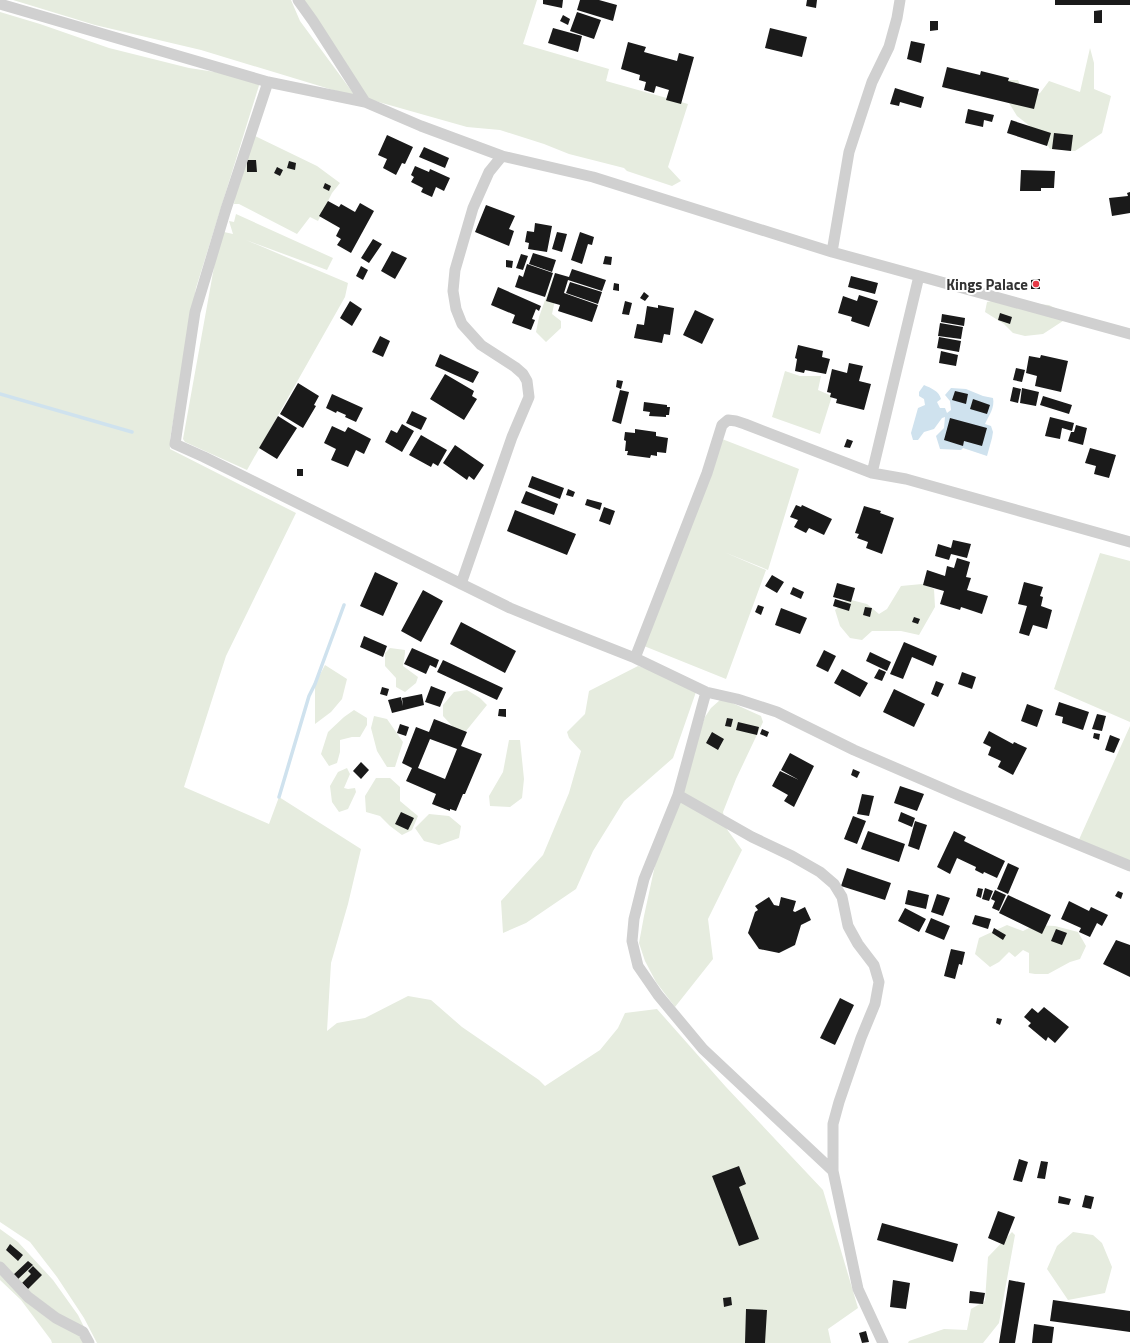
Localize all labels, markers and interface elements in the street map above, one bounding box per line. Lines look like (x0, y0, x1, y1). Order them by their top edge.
place label: Kings Palace (946, 273, 1028, 296)
marker: Kings Palace (1031, 279, 1041, 289)

